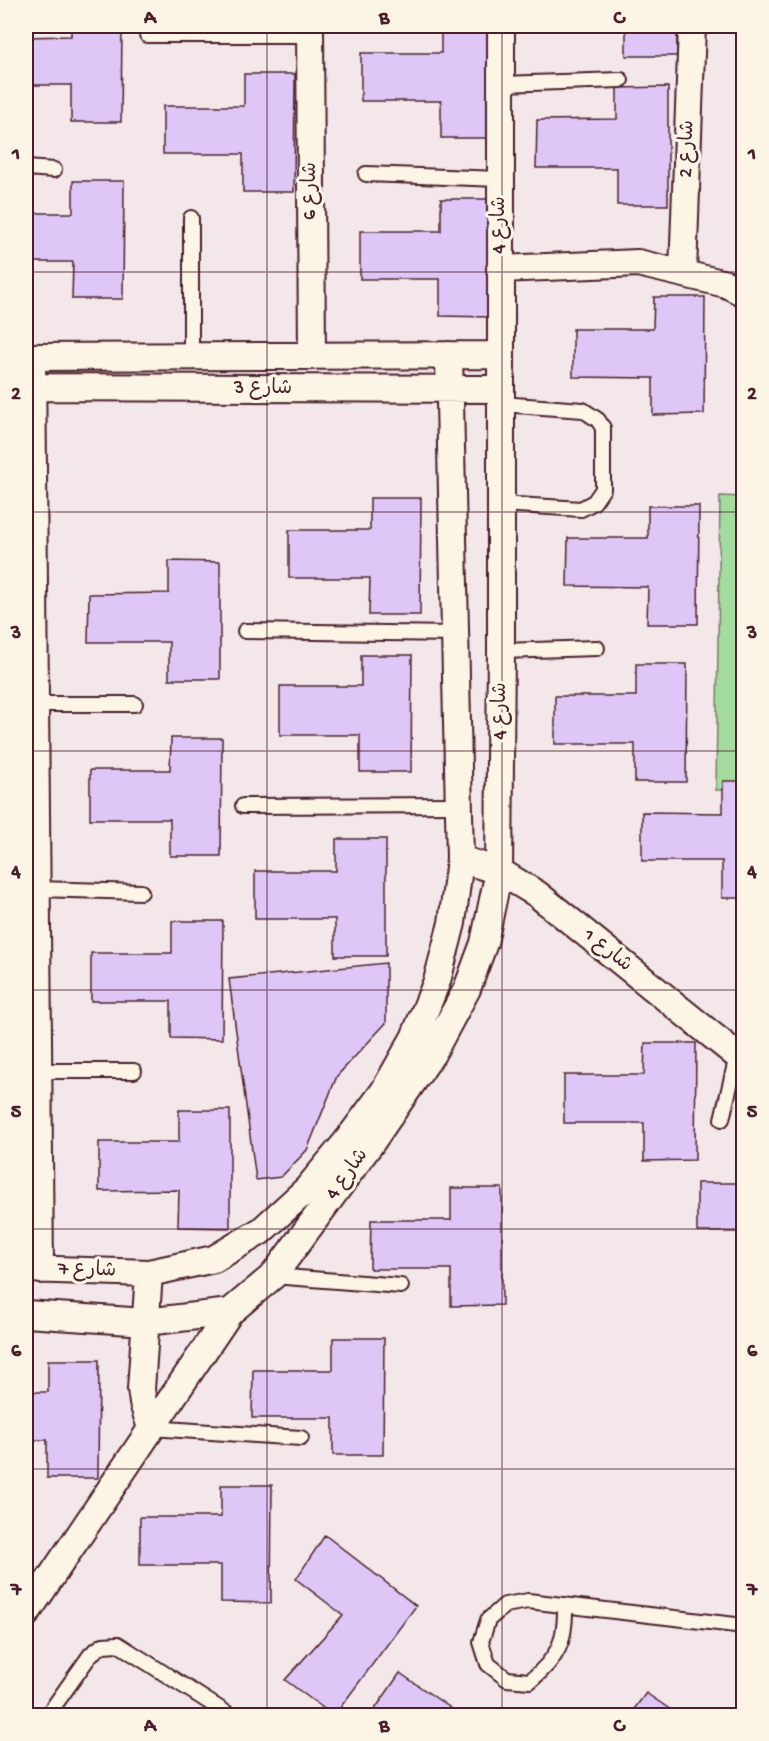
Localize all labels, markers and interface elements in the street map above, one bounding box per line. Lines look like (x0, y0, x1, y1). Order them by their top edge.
text: A (143, 8, 158, 31)
text: B (378, 8, 390, 31)
text: C (613, 8, 627, 31)
street label: شارع 2 (674, 120, 701, 178)
text: 1 (11, 144, 20, 167)
text: 1 (747, 144, 756, 167)
street label: شارع 6 (299, 162, 323, 220)
street label: شارع 4 (488, 196, 512, 254)
street label: شارع 3 (233, 377, 292, 401)
text: 2 (11, 384, 21, 407)
text: 2 (747, 384, 757, 407)
text: 3 (10, 623, 21, 646)
text: 3 (746, 623, 757, 646)
street label: شارع 4 (489, 682, 513, 740)
text: 4 (10, 862, 21, 885)
text: 4 (746, 862, 757, 885)
street label: شارع 1 (577, 923, 637, 978)
text: 5 (11, 1102, 22, 1125)
text: 5 (747, 1102, 758, 1125)
street label: شارع 4 (321, 1144, 374, 1205)
street label: شارع 7 (56, 1257, 117, 1284)
text: 6 (11, 1341, 22, 1364)
text: 6 (747, 1341, 758, 1364)
text: 7 (10, 1580, 23, 1603)
text: 7 (746, 1580, 759, 1603)
text: A (143, 1716, 158, 1739)
text: B (378, 1716, 390, 1739)
text: C (613, 1716, 627, 1739)

